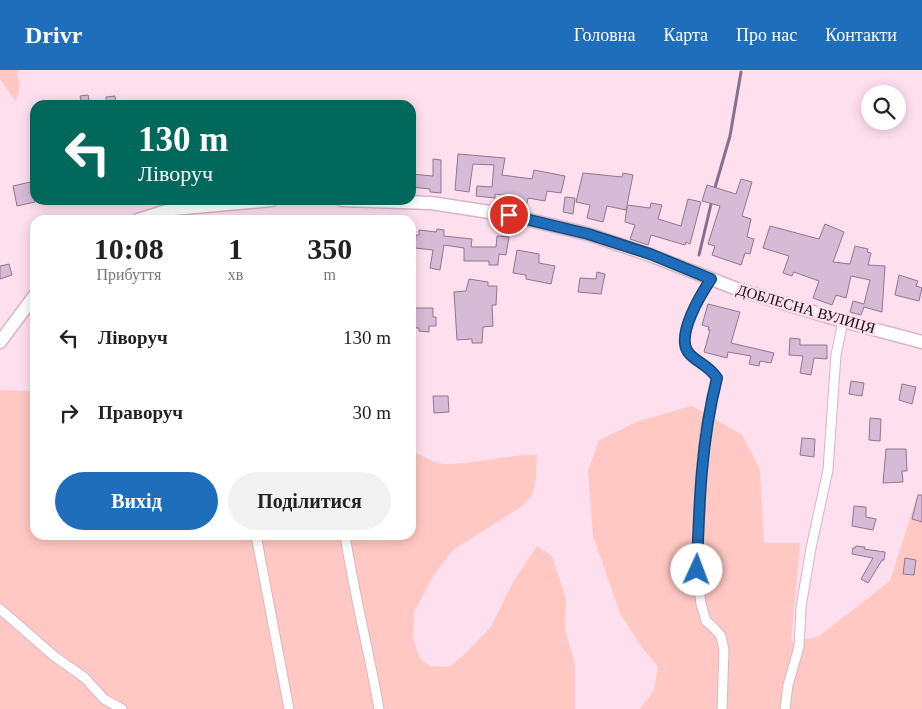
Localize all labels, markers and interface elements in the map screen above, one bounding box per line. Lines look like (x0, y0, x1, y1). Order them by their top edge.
text: Drivr (25, 22, 82, 48)
text: Головна (574, 25, 635, 45)
text: Карта (663, 25, 708, 45)
text: Про нас (736, 25, 797, 45)
text: Контакти (825, 25, 897, 45)
map controls (861, 85, 906, 130)
button: search (861, 85, 906, 130)
icon: left (55, 120, 120, 185)
text: 130 m (138, 120, 228, 159)
text: Ліворуч (138, 161, 213, 186)
pin (488, 194, 530, 236)
icon: arrive (495, 201, 523, 229)
text: 10:08 (94, 232, 164, 265)
text: 1 (228, 232, 243, 265)
text: 350 (307, 232, 352, 265)
text: Прибуття (96, 266, 161, 283)
text: хв (228, 266, 243, 283)
text: m (323, 266, 336, 283)
street label: ДОБЛЕСНА ВУЛИЦЯ (735, 282, 877, 336)
icon: left (55, 324, 83, 352)
text: Ліворуч (98, 327, 168, 348)
text: 130 m (343, 327, 391, 348)
icon: right (55, 399, 83, 427)
text: Праворуч (98, 402, 183, 423)
text: 30 m (352, 402, 391, 423)
button: Вихід (55, 472, 218, 530)
button: Поділитися (228, 472, 391, 530)
position arrow (670, 543, 722, 595)

